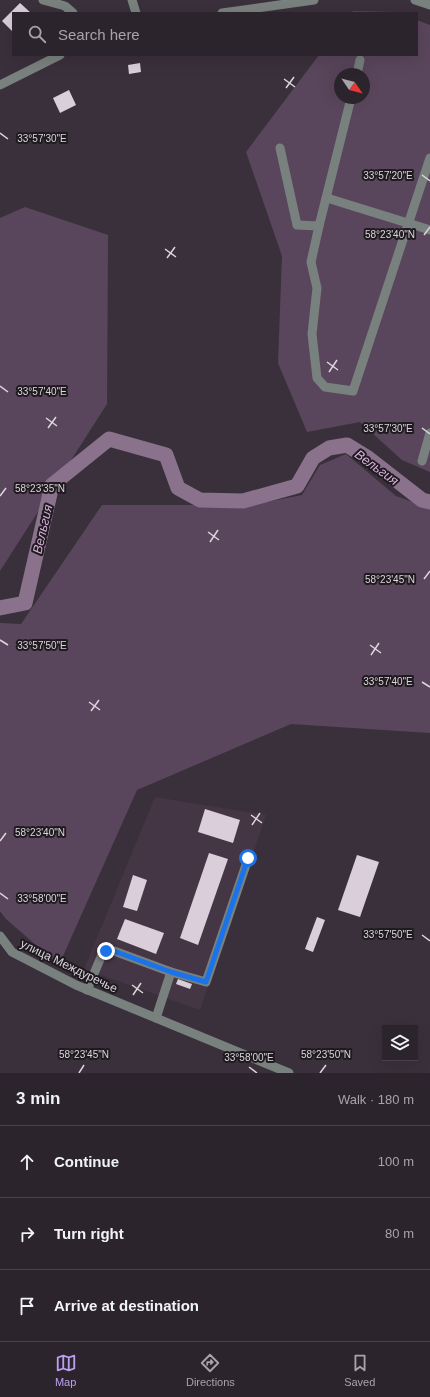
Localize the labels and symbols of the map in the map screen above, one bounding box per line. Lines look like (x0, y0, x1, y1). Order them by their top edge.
north arrow (334, 68, 370, 104)
text: 33°57'30"E (17, 133, 67, 144)
text: 33°57'20"E (363, 170, 413, 181)
text: 58°23'40"N (365, 229, 415, 240)
text: 33°57'40"E (17, 386, 67, 397)
text: 33°57'30"E (363, 423, 413, 434)
water label: Вельгия (352, 447, 401, 488)
text: 58°23'35"N (15, 483, 65, 494)
water label: Вельгия (30, 503, 55, 555)
text: 58°23'45"N (365, 574, 415, 585)
text: 33°57'50"E (17, 640, 67, 651)
text: 33°57'40"E (363, 676, 413, 687)
text: 58°23'40"N (15, 827, 65, 838)
route start (239, 849, 257, 867)
text: 33°58'00"E (17, 893, 67, 904)
text: 33°57'50"E (363, 929, 413, 940)
street label: улица Междуречье (18, 936, 120, 996)
route end (97, 942, 115, 960)
text: 58°23'45"N (59, 1049, 109, 1060)
text: 58°23'50"N (301, 1049, 351, 1060)
text: 33°58'00"E (224, 1052, 274, 1063)

